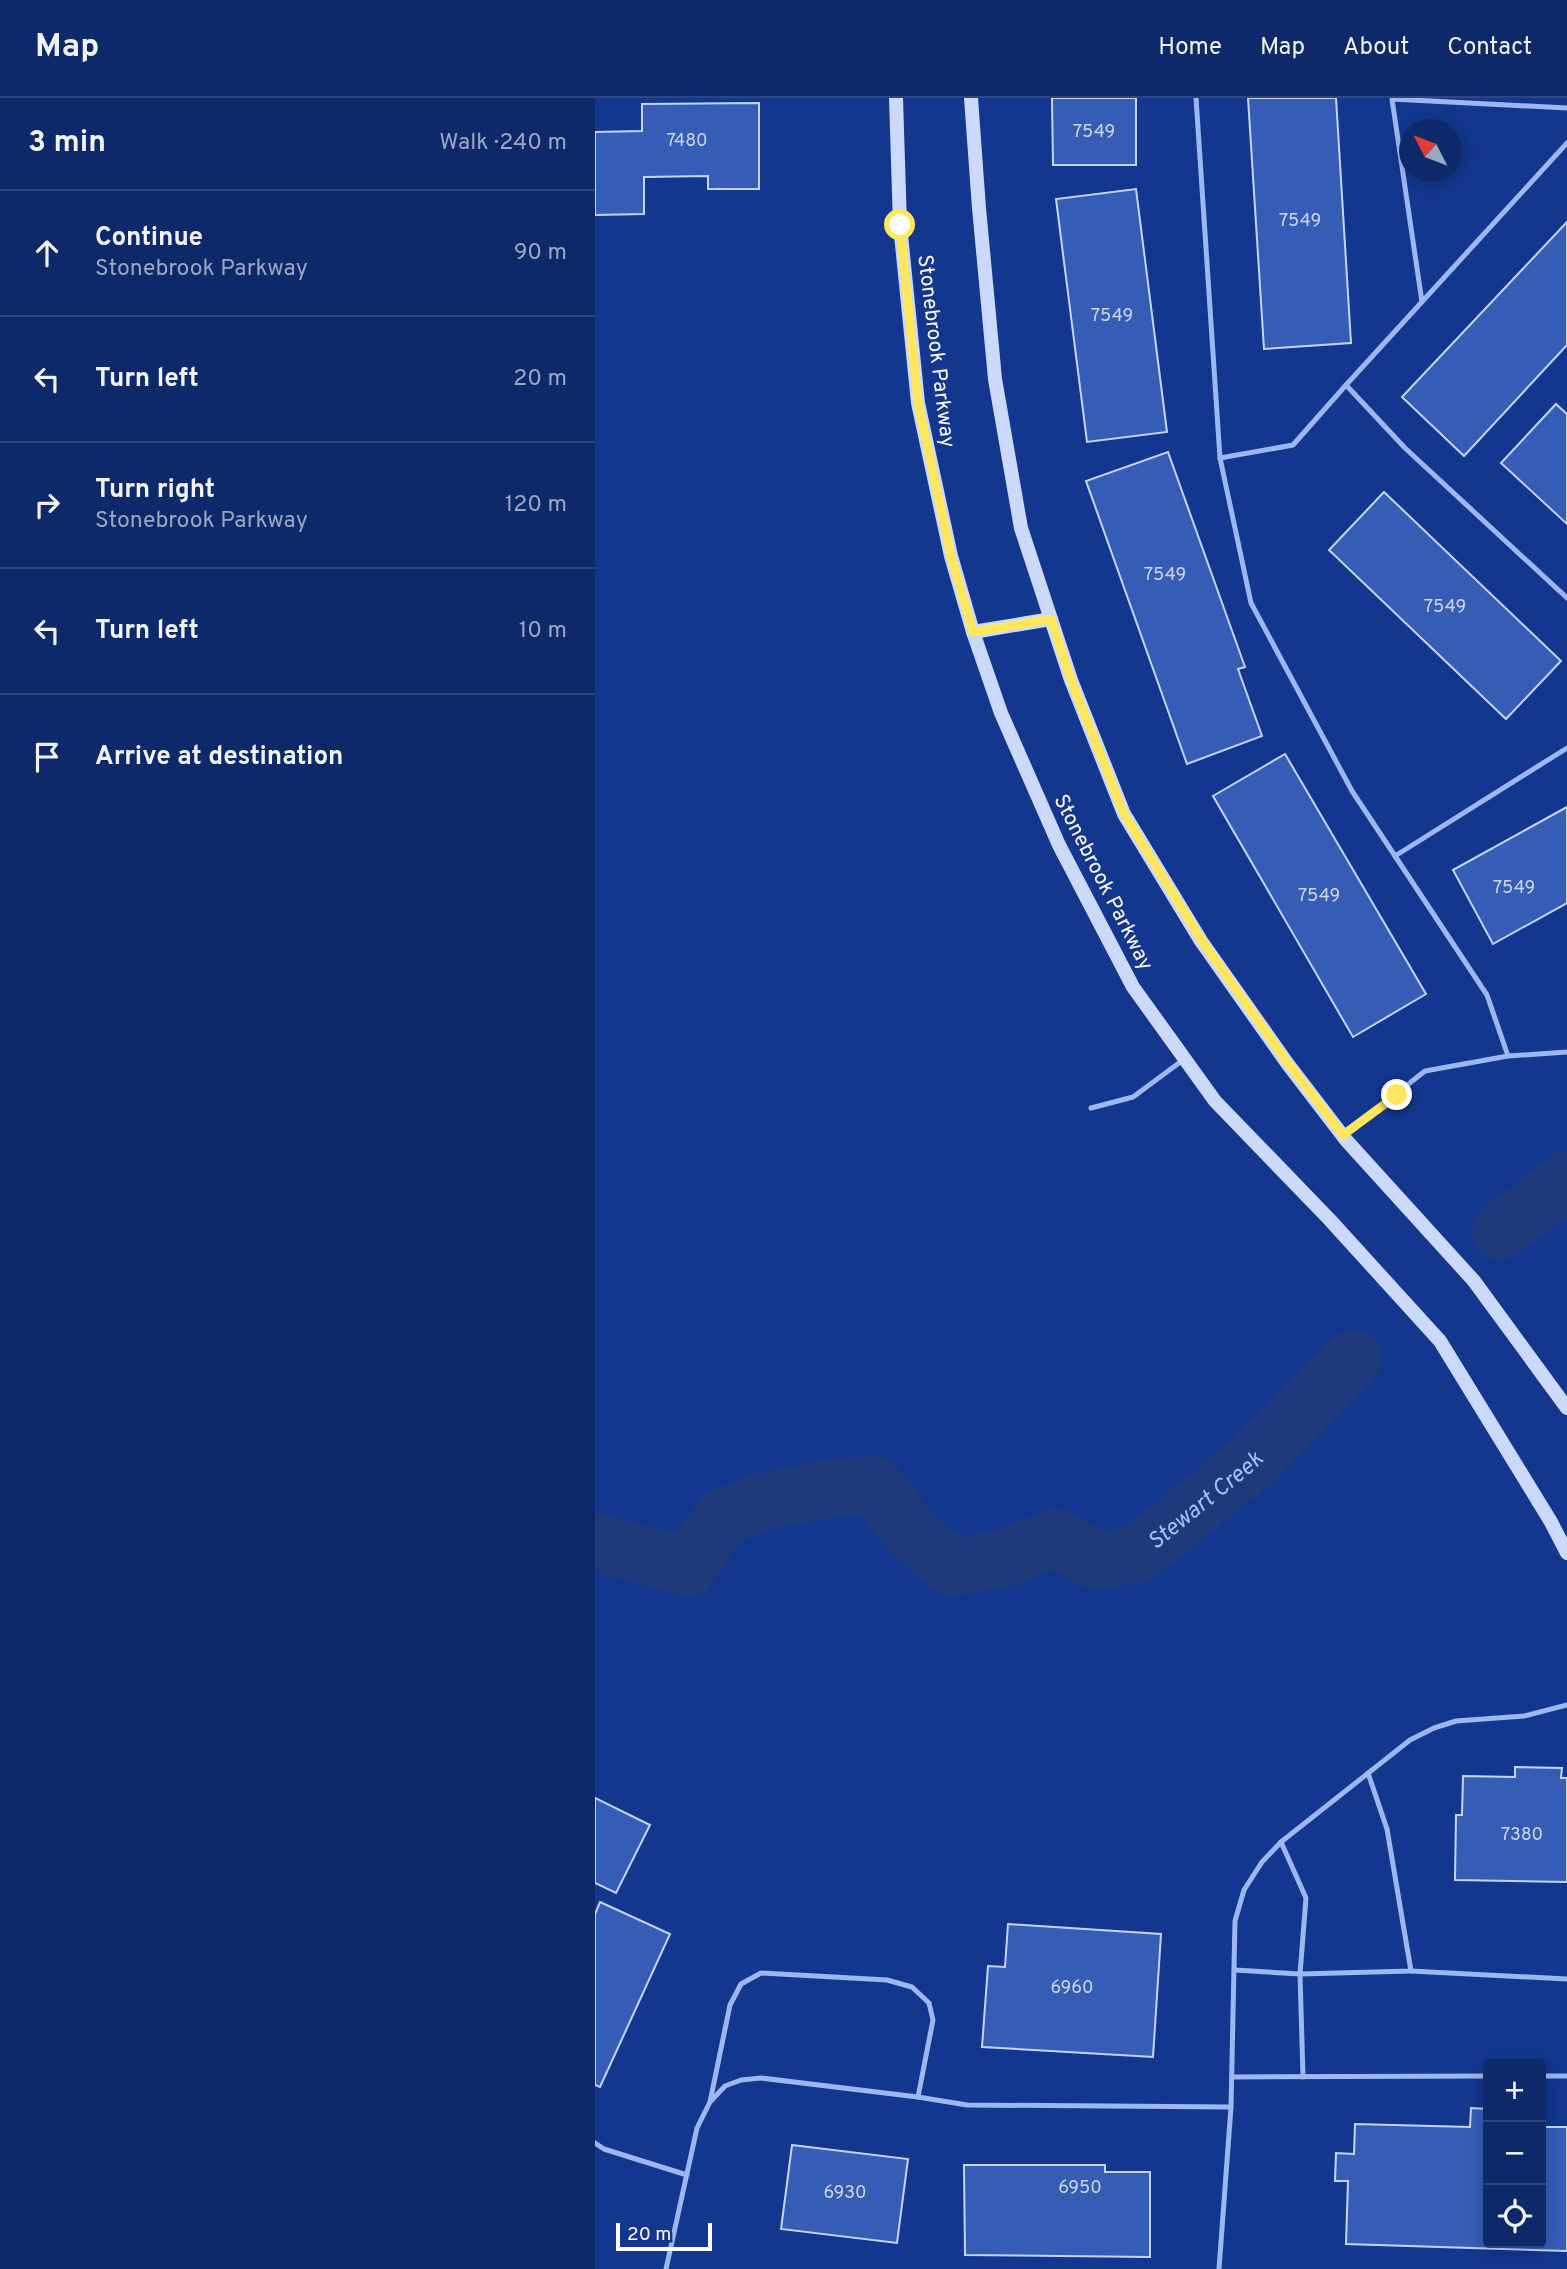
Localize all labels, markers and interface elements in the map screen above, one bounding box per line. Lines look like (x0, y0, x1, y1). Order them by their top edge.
text: Map (35, 27, 99, 69)
text: Home (1158, 33, 1222, 63)
text: Map (1260, 33, 1305, 63)
text: About (1343, 33, 1409, 63)
text: Contact (1447, 33, 1532, 63)
north arrow (1399, 119, 1462, 182)
house number: 7549 (1073, 121, 1115, 144)
text: 3 min (28, 125, 106, 162)
text: Walk · 240 m (439, 129, 567, 158)
house number: 7480 (666, 130, 708, 153)
route start (884, 209, 915, 240)
house number: 7549 (1279, 210, 1321, 233)
text: Continue (95, 222, 203, 255)
icon: ahead (28, 234, 66, 272)
text: 90 m (514, 239, 567, 268)
street label: Stonebrook Parkway (910, 253, 961, 449)
text: Stonebrook Parkway (95, 255, 308, 284)
house number: 7549 (1091, 305, 1133, 328)
icon: left (28, 360, 66, 398)
text: Turn left (95, 363, 199, 396)
text: 20 m (513, 365, 567, 394)
text: Turn right (95, 474, 215, 507)
icon: right (28, 486, 66, 524)
text: 120 m (505, 491, 567, 520)
text: Stonebrook Parkway (95, 507, 308, 536)
house number: 7549 (1144, 564, 1186, 587)
house number: 7549 (1424, 596, 1466, 619)
icon: left (28, 612, 66, 650)
text: Turn left (95, 615, 199, 648)
text: 10 m (519, 617, 567, 646)
icon: arrive (28, 738, 66, 776)
text: Arrive at destination (95, 741, 343, 774)
street label: Stonebrook Parkway (1047, 790, 1159, 975)
house number: 7549 (1493, 877, 1535, 900)
house number: 7549 (1298, 885, 1340, 908)
route end (1381, 1079, 1412, 1110)
water label: Stewart Creek (1143, 1446, 1271, 1557)
house number: 7380 (1501, 1824, 1543, 1847)
house number: 6960 (1050, 1977, 1094, 2000)
map controls (1483, 2059, 1546, 2248)
button: + (1483, 2059, 1546, 2122)
button: − (1483, 2122, 1546, 2185)
house number: 6950 (1058, 2177, 1102, 2200)
house number: 6930 (823, 2182, 867, 2205)
button: locate (1483, 2185, 1546, 2248)
scale bar (616, 2220, 712, 2252)
text: 20 m (627, 2223, 671, 2247)

